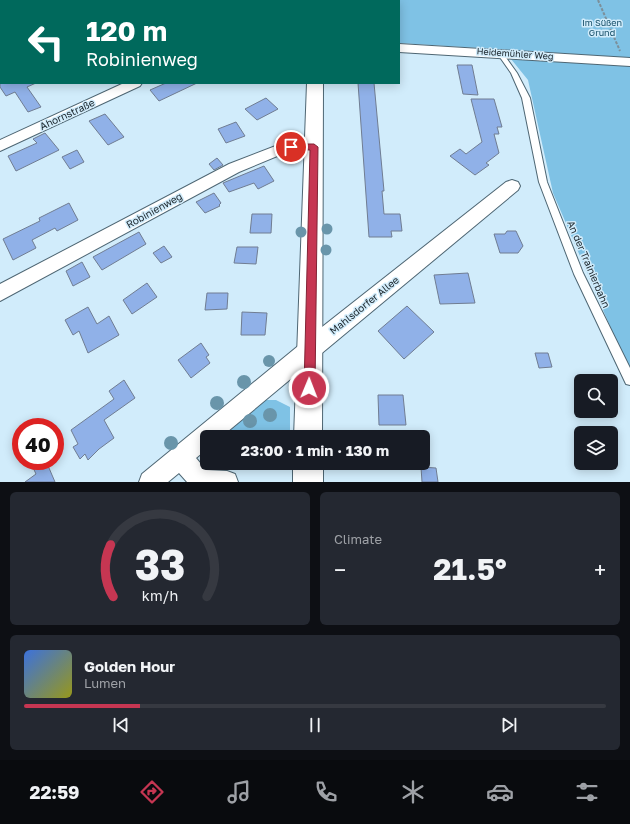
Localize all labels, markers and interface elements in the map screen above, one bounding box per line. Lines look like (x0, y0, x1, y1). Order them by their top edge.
text: 120 m (86, 14, 167, 47)
icon: left (20, 16, 72, 68)
park label: Im Süßen Grund (582, 17, 622, 38)
street label: Heidemühler Weg (476, 45, 554, 62)
text: Robinienweg (86, 48, 198, 70)
street label: Ahornstraße (38, 96, 97, 132)
pin (274, 130, 308, 164)
icon: arrive (280, 136, 302, 158)
street label: Robinienweg (124, 190, 184, 230)
street label: An der Trainierbahn (565, 218, 613, 310)
street label: Mahlsdorfer Allee (327, 273, 401, 337)
position arrow (288, 367, 330, 409)
map controls (574, 374, 618, 470)
button: search (574, 374, 618, 418)
speed limit sign: 40 (12, 418, 64, 470)
button: layers (574, 426, 618, 470)
text: 23:00 · 1 min · 130 m (241, 441, 389, 459)
text: Climate (334, 531, 382, 547)
text: 33 (135, 538, 185, 588)
text: 21.5° (433, 551, 507, 587)
text: − (334, 556, 346, 583)
text: + (594, 556, 606, 583)
text: km/h (142, 586, 178, 603)
text: Golden Hour (84, 657, 175, 675)
text: Lumen (84, 675, 126, 691)
icon: previous (110, 714, 132, 736)
icon: pause (304, 714, 326, 736)
icon: next (498, 714, 520, 736)
icon: directions (138, 778, 166, 806)
icon: music (225, 778, 253, 806)
icon: phone (312, 778, 340, 806)
icon: climate (399, 778, 427, 806)
icon: car (486, 778, 514, 806)
icon: filters (573, 778, 601, 806)
text: 22:59 (29, 781, 80, 803)

